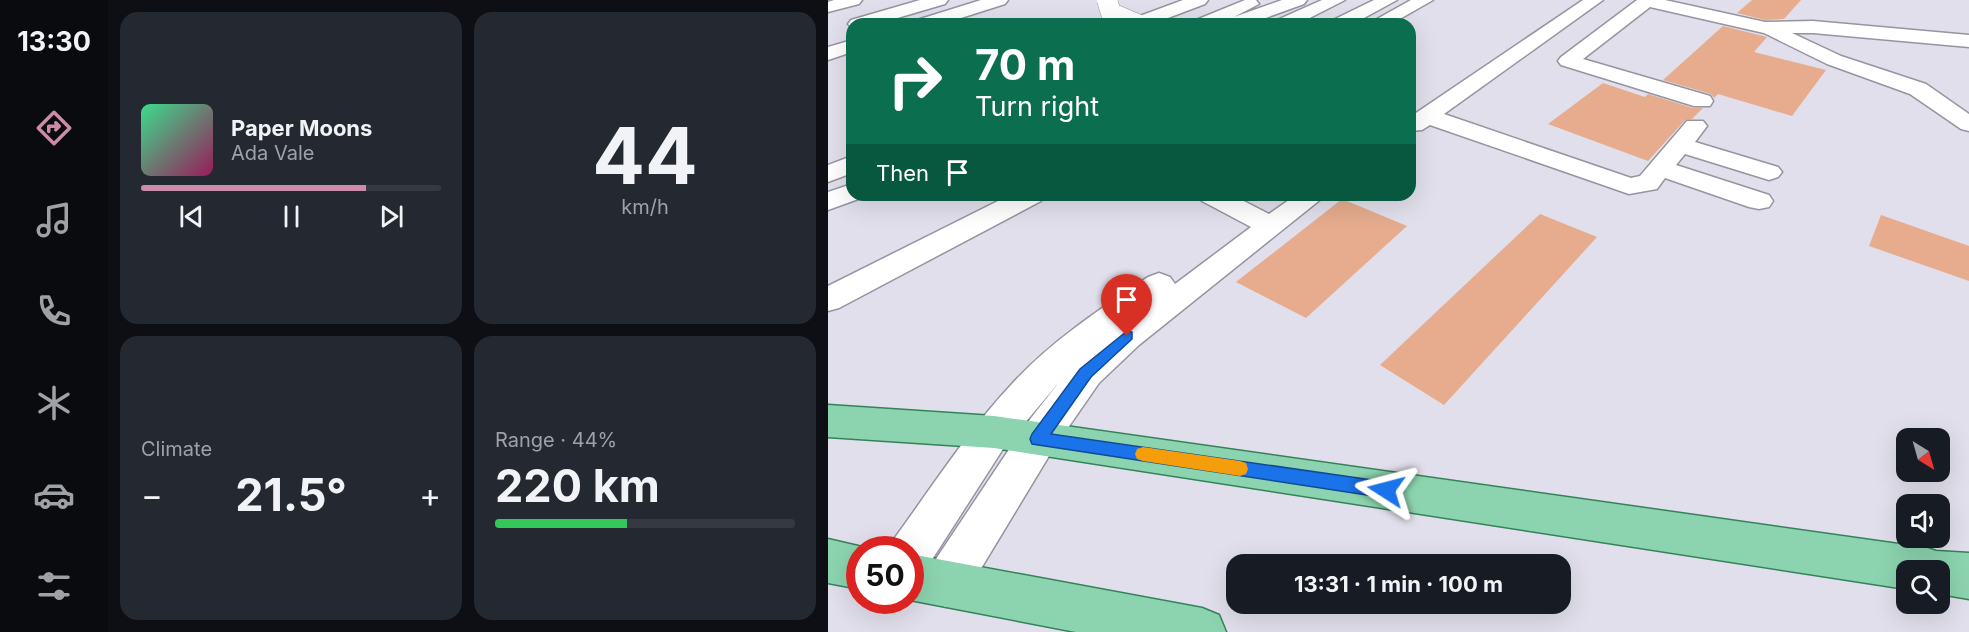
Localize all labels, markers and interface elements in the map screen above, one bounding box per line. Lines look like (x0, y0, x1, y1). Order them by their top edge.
text: 13:30 (17, 25, 91, 58)
text: 70 m (975, 39, 1075, 90)
icon: right (876, 42, 954, 120)
text: Turn right (975, 90, 1099, 123)
icon: directions (33, 107, 75, 149)
text: 44 (592, 108, 698, 203)
text: Paper Moons (231, 115, 372, 141)
text: Ada Vale (231, 141, 314, 165)
icon: arrive (941, 156, 974, 189)
text: Then (876, 160, 929, 186)
text: km/h (621, 195, 669, 219)
icon: music (33, 199, 75, 241)
icon: previous (175, 200, 208, 233)
icon: pause (275, 200, 308, 233)
icon: next (375, 200, 408, 233)
pin (1101, 274, 1152, 336)
icon: arrive (1110, 283, 1143, 316)
icon: phone (33, 290, 75, 332)
icon: climate (33, 382, 75, 424)
text: Range · 44% (495, 428, 617, 452)
north arrow (1896, 428, 1950, 482)
map controls (1896, 428, 1950, 614)
text: Climate (141, 437, 212, 461)
text: 220 km (495, 458, 660, 513)
position arrow (1354, 458, 1418, 522)
text: 21.5° (235, 467, 347, 522)
icon: car (33, 474, 75, 516)
text: − (141, 475, 163, 515)
text: + (419, 475, 441, 515)
button: sound (1896, 494, 1950, 548)
speed limit sign: 50 (846, 536, 924, 614)
button: search (1896, 560, 1950, 614)
icon: filters (33, 565, 75, 607)
text: 13:31 · 1 min · 100 m (1294, 571, 1503, 597)

